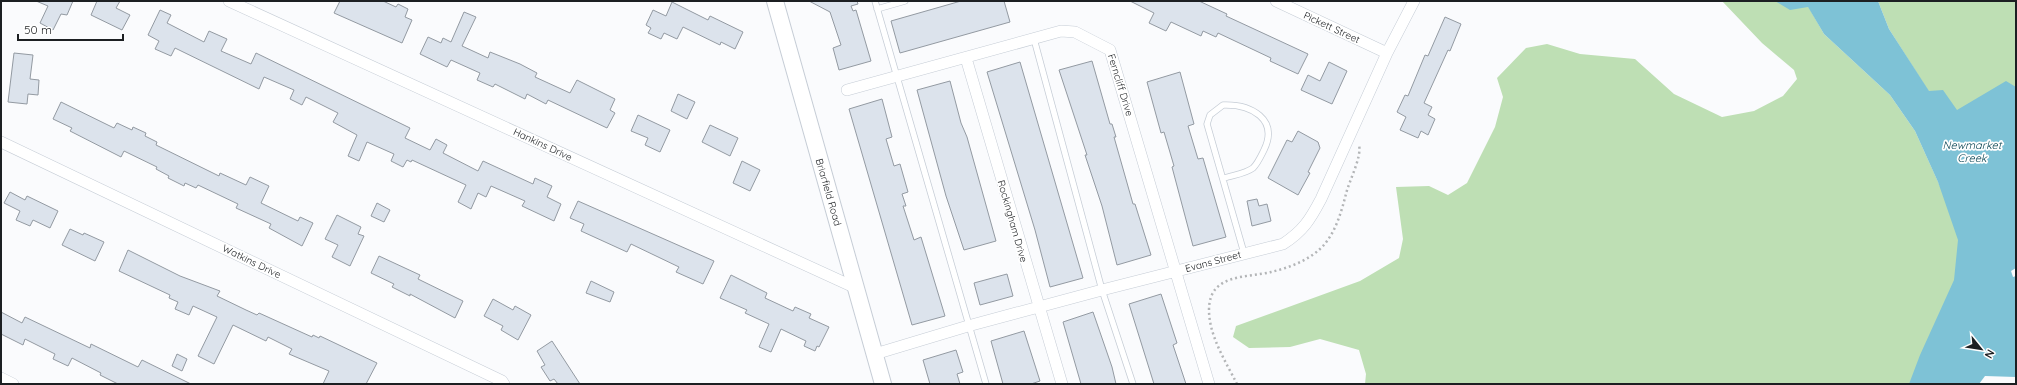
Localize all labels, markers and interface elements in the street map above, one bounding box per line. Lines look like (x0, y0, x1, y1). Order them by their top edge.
street label: Pickett Street (1301, 9, 1363, 46)
scale bar (18, 16, 123, 42)
text: 50 m (24, 22, 52, 37)
street label: Ferncliff Drive (1105, 52, 1136, 118)
street label: Hankins Drive (511, 125, 575, 164)
water label: Newmarket Creek (1942, 138, 2003, 165)
street label: Briarfield Road (813, 157, 844, 227)
street label: Rockingham Drive (995, 178, 1031, 264)
street label: Watkins Drive (220, 242, 284, 281)
street label: Evans Street (1184, 248, 1243, 275)
north arrow (1961, 329, 2001, 369)
text: N (1982, 347, 1998, 361)

